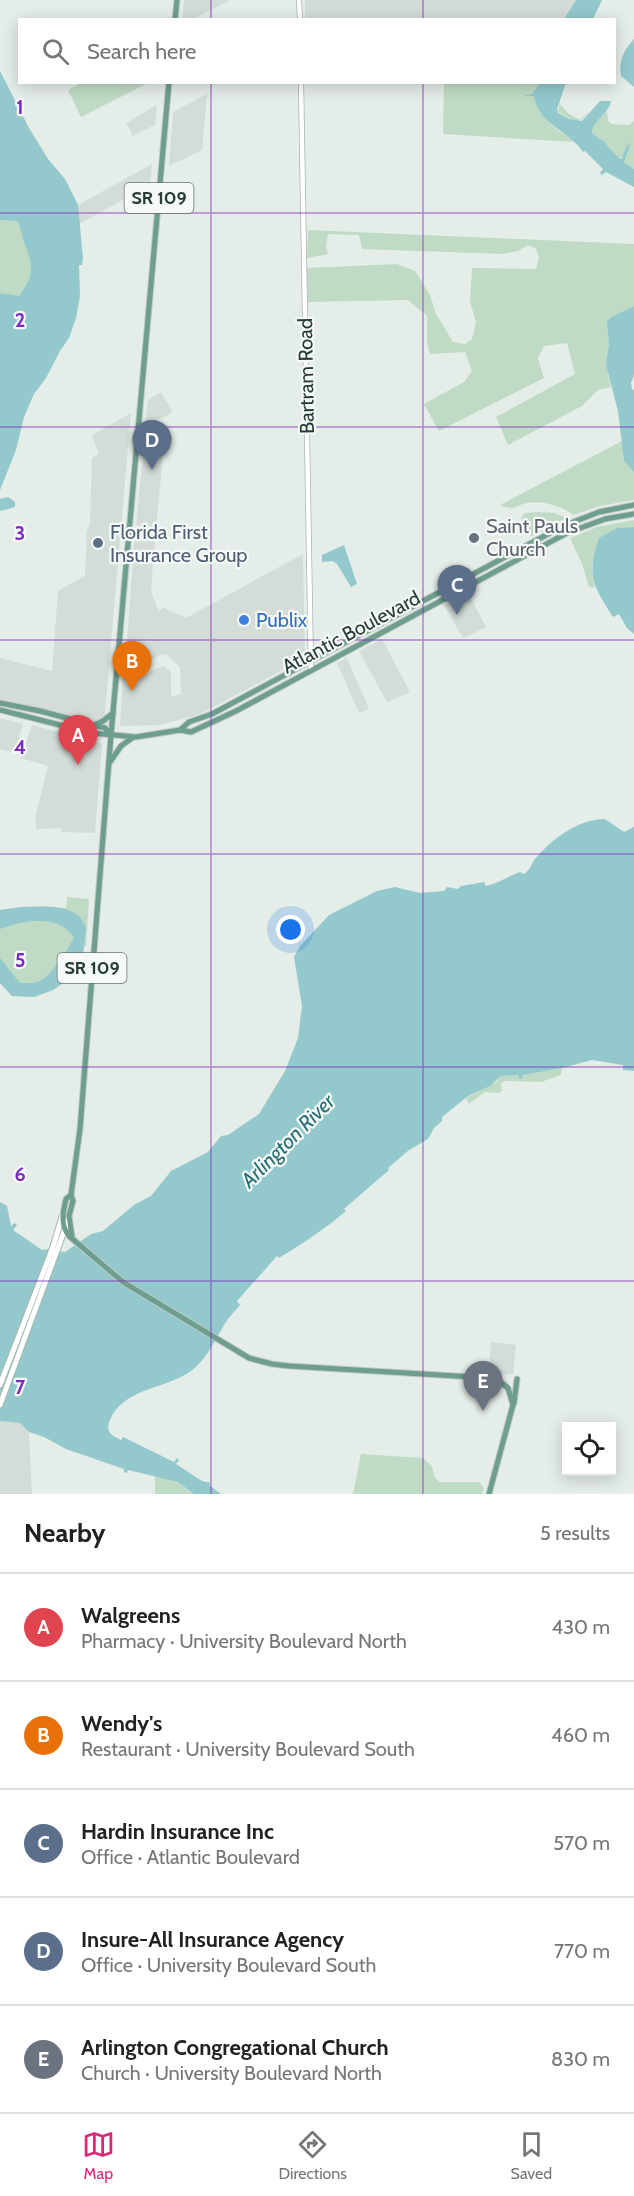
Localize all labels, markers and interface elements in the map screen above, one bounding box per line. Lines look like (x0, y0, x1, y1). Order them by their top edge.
search box (18, 18, 616, 84)
icon: search (39, 35, 72, 68)
text: Search here (87, 38, 196, 65)
text: 1 (16, 95, 24, 119)
road number: SR 109 (124, 183, 194, 213)
text: 2 (15, 308, 25, 332)
street label: Bartram Road (293, 318, 319, 434)
pin: D (132, 420, 172, 470)
place label: Saint Pauls Church (486, 514, 578, 561)
place label: Florida First Insurance Group (110, 520, 248, 567)
text: 3 (15, 521, 25, 545)
marker: Saint Pauls Church (467, 531, 481, 545)
marker: Florida First Insurance Group (91, 536, 105, 550)
pin: C (438, 566, 476, 615)
street label: Atlantic Boulevard (278, 585, 424, 679)
place label: Publix (256, 608, 308, 632)
marker: Publix (237, 613, 251, 627)
pin: B (112, 642, 152, 691)
pin: A (58, 716, 98, 765)
text: 4 (14, 735, 26, 759)
your location (276, 915, 305, 944)
text: 5 (15, 948, 25, 972)
road number: SR 109 (58, 953, 127, 983)
water label: Arlington River (235, 1088, 341, 1193)
text: 6 (14, 1162, 26, 1186)
pin: E (464, 1362, 502, 1411)
text: 7 (15, 1375, 26, 1399)
map controls (562, 1422, 616, 1476)
button: locate (562, 1422, 616, 1476)
text: Nearby (24, 1517, 105, 1549)
text: 5 results (540, 1521, 610, 1545)
text: Walgreens (81, 1602, 180, 1629)
text: A (37, 1615, 50, 1639)
text: 430 m (552, 1615, 610, 1639)
text: Pharmacy · University Boulevard North (81, 1629, 407, 1653)
text: Wendy's (81, 1710, 162, 1737)
text: B (37, 1723, 50, 1747)
text: 460 m (551, 1723, 610, 1747)
text: Restaurant · University Boulevard South (81, 1737, 415, 1761)
text: Hardin Insurance Inc (81, 1818, 274, 1845)
text: C (37, 1831, 50, 1855)
text: 570 m (553, 1831, 610, 1855)
text: Office · Atlantic Boulevard (81, 1845, 300, 1869)
text: Insure-All Insurance Agency (81, 1926, 344, 1953)
text: D (36, 1939, 51, 1963)
text: 770 m (554, 1939, 610, 1963)
text: Office · University Boulevard South (81, 1953, 376, 1977)
text: Arlington Congregational Church (81, 2034, 389, 2061)
text: E (38, 2047, 49, 2071)
text: 830 m (551, 2047, 610, 2071)
text: Church · University Boulevard North (81, 2061, 382, 2085)
tab: Map (82, 2128, 115, 2183)
tab: Directions (279, 2128, 347, 2183)
tab: Saved (511, 2128, 552, 2183)

